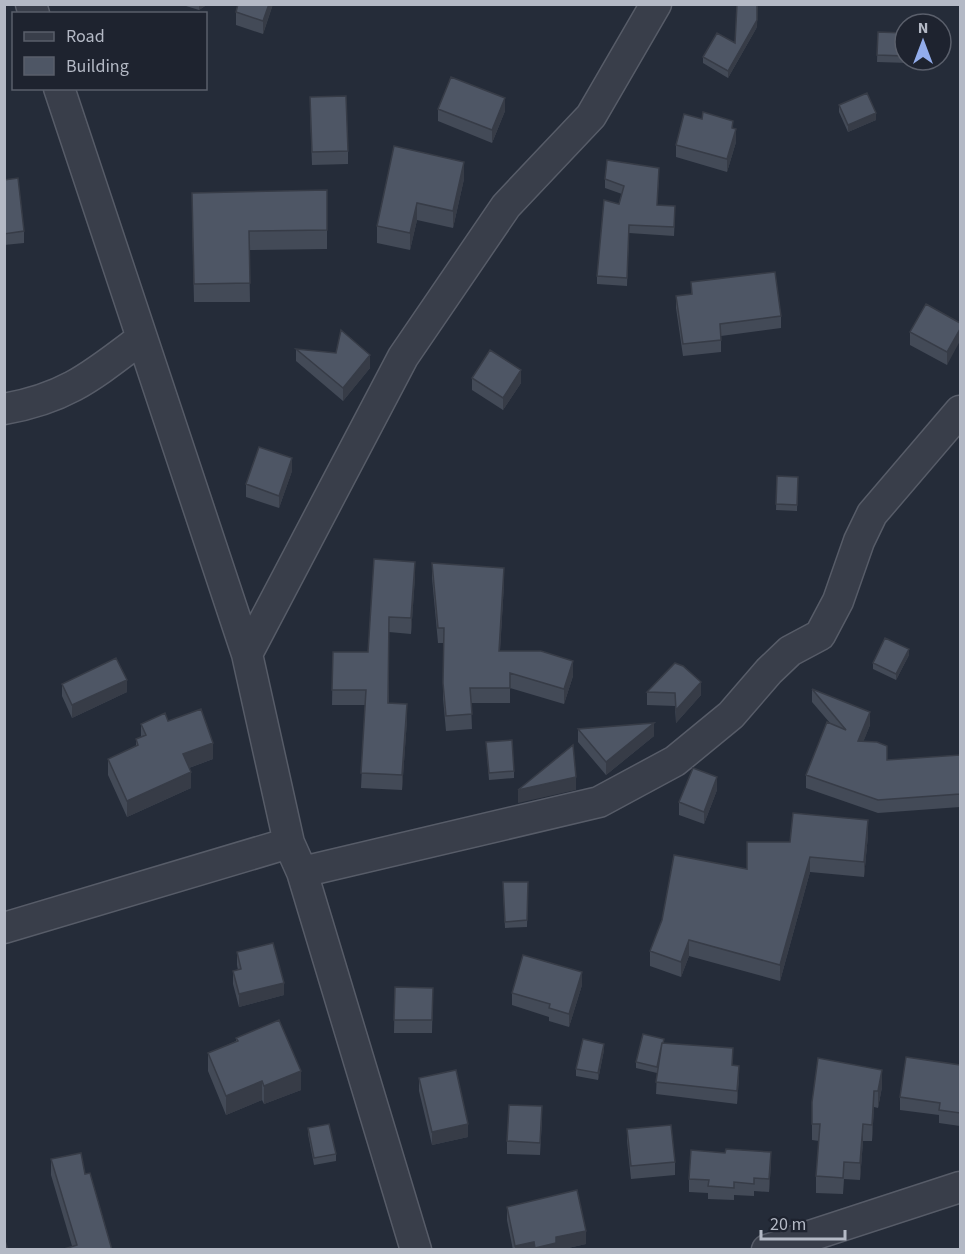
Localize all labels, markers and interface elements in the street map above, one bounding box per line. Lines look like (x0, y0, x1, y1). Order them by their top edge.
legend (12, 12, 207, 90)
north arrow (893, 12, 953, 72)
text: N (918, 17, 928, 39)
text: Road (66, 24, 105, 49)
text: Building (66, 54, 129, 79)
scale bar (761, 1203, 845, 1241)
text: 20 m (770, 1212, 806, 1237)

